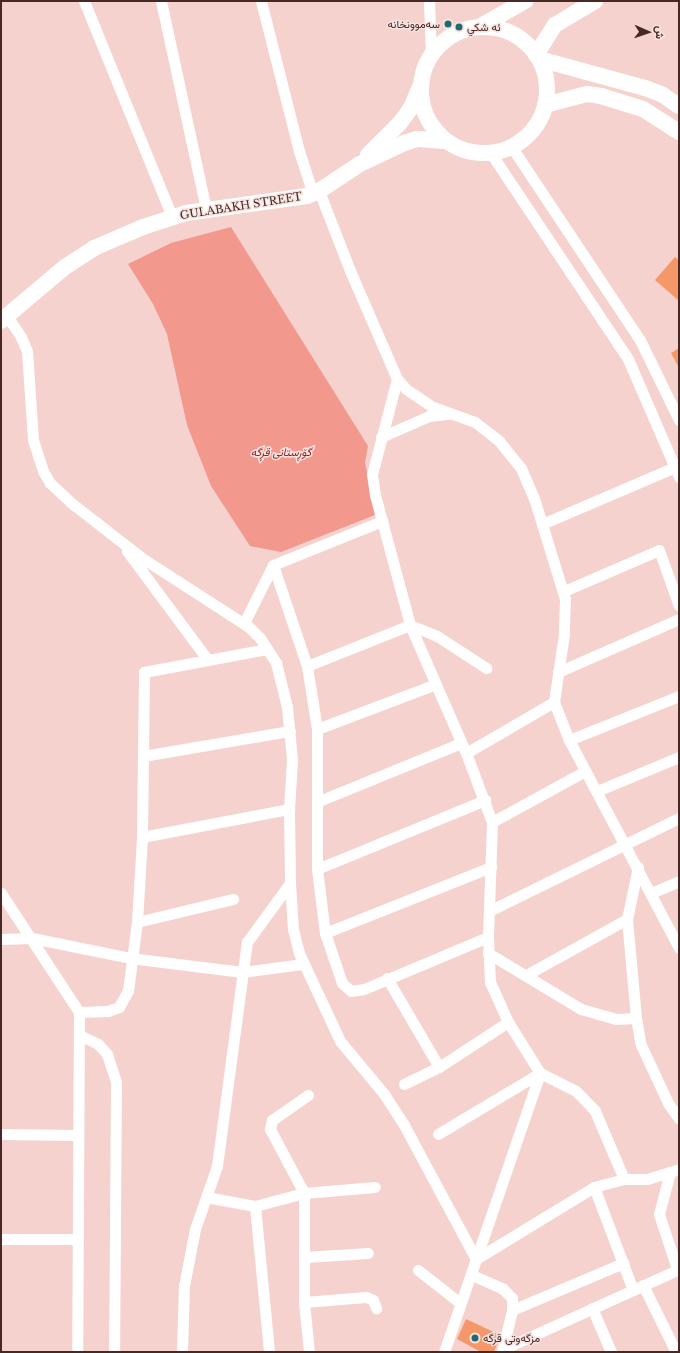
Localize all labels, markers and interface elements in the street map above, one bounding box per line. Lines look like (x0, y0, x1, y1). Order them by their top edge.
north arrow (628, 12, 668, 52)
place label: سەموونخانە (388, 17, 440, 31)
marker: سەموونخانە (443, 19, 453, 29)
place label: ئه شكي (467, 20, 501, 34)
marker: ئه شكي (454, 22, 464, 32)
text: ش (653, 26, 667, 39)
street label: GULABAKH STREET (179, 190, 303, 222)
park label: گۆڕستانی قڕگە (251, 445, 311, 459)
place label: مزگەوتی قرگە (483, 1331, 540, 1345)
marker: مزگەوتی قرگە (470, 1333, 480, 1343)

